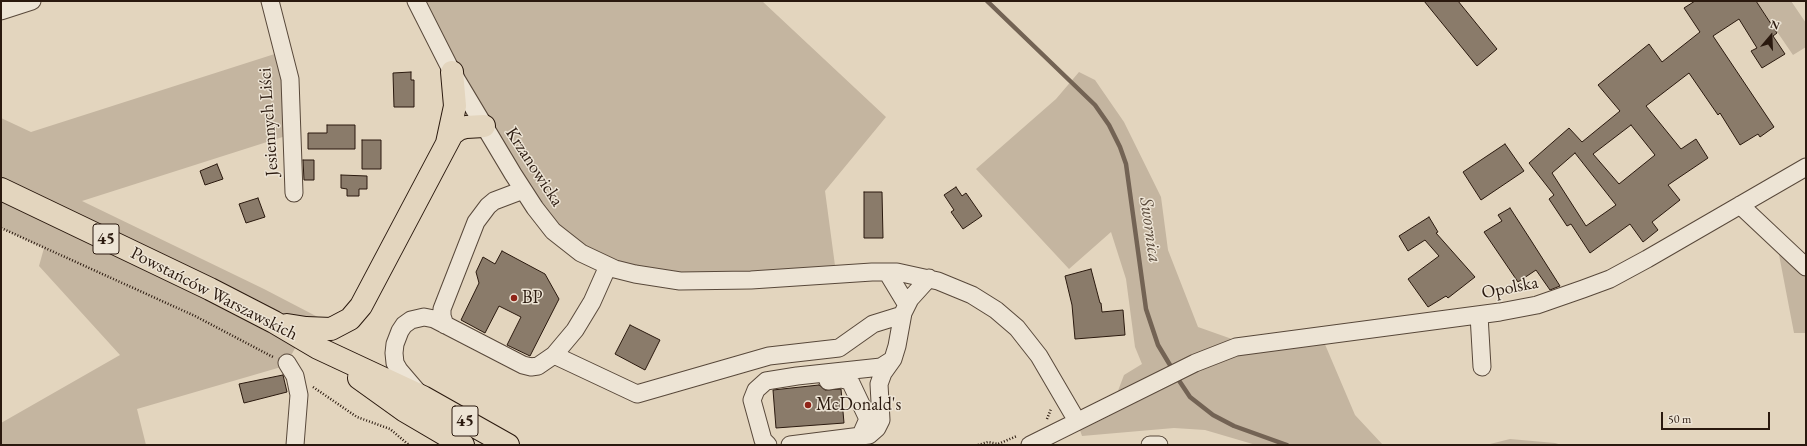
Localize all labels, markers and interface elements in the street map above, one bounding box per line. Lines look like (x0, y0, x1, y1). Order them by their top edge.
north arrow (1751, 16, 1791, 56)
text: N (1768, 17, 1781, 33)
street label: Jesiennych Liści (254, 67, 284, 177)
street label: Krzanowicka (500, 123, 568, 211)
water label: Swornica (1134, 196, 1166, 264)
road number: 45 (93, 224, 119, 254)
street label: Powstańców Warszawskich (127, 242, 301, 346)
street label: Opolska (1480, 272, 1540, 304)
place label: BP (522, 287, 543, 309)
marker: BP (509, 293, 519, 303)
place label: McDonald's (816, 394, 901, 416)
marker: McDonald's (803, 400, 813, 410)
scale bar (1663, 404, 1772, 430)
road number: 45 (452, 406, 478, 436)
text: 50 m (1668, 411, 1691, 427)

